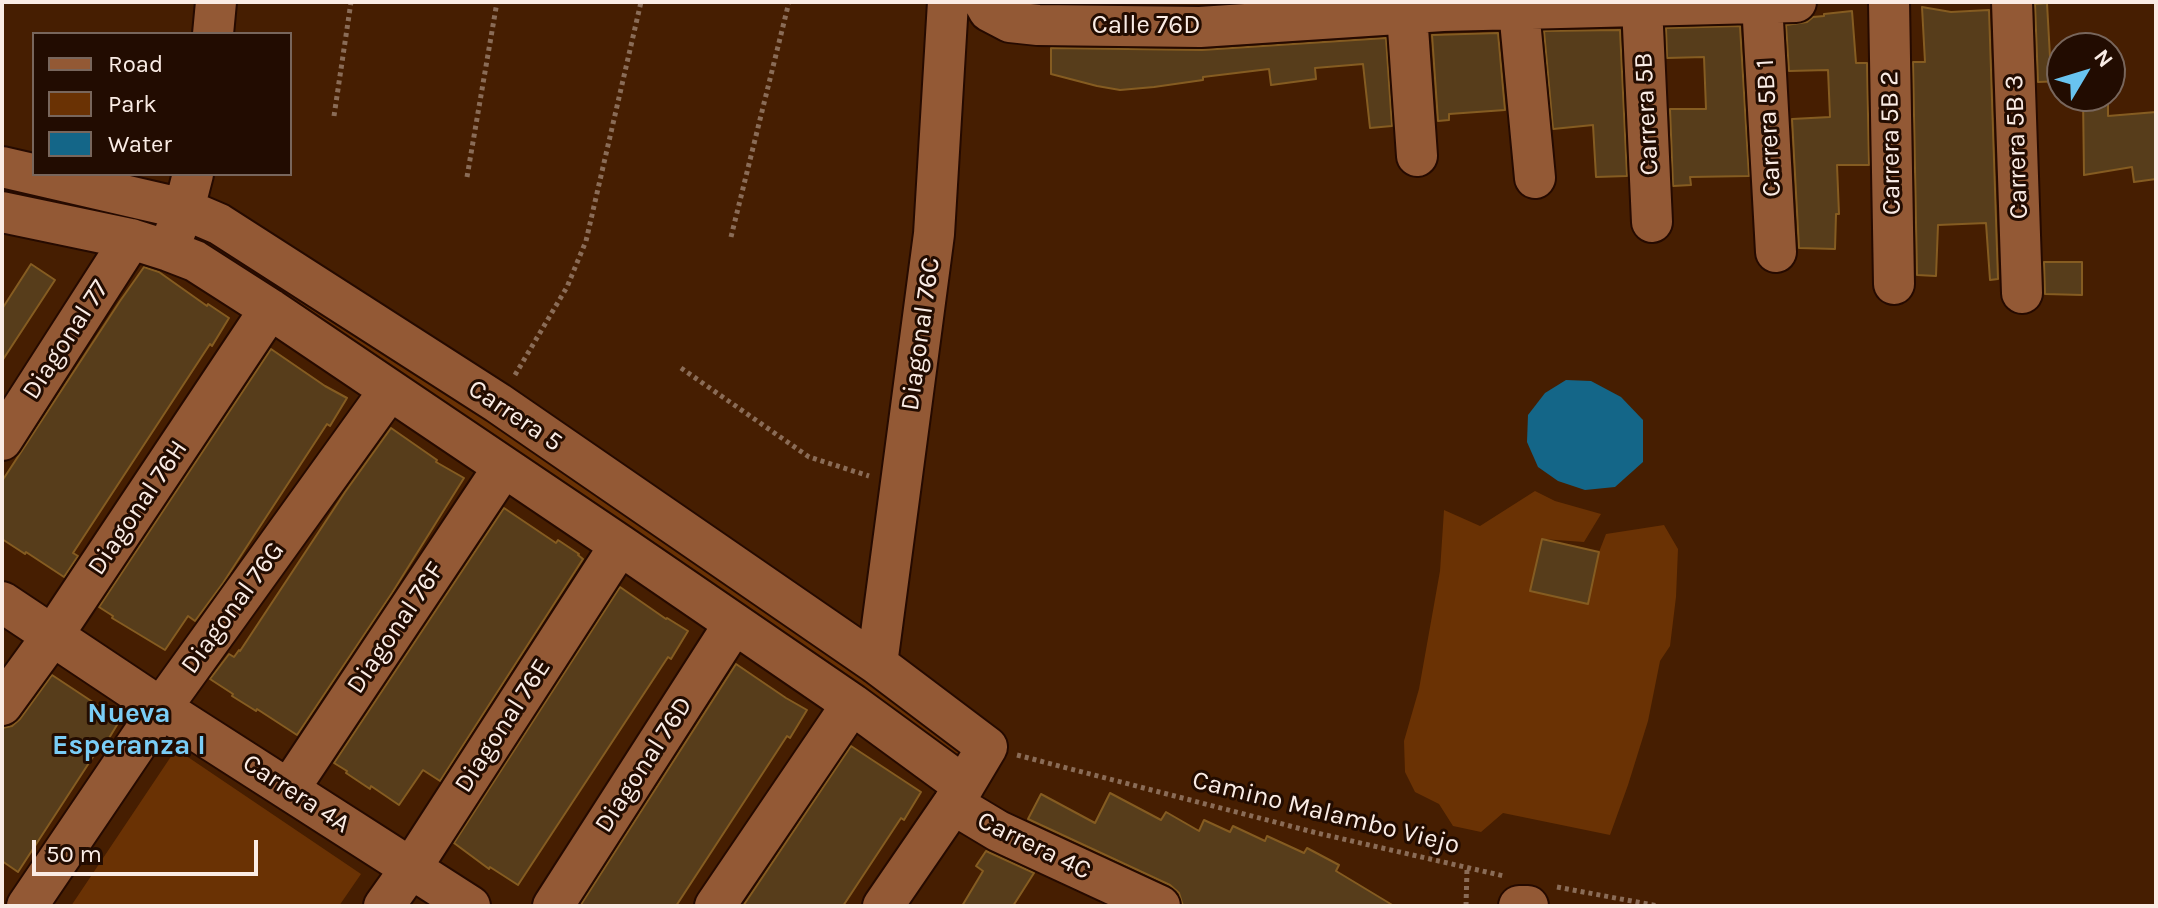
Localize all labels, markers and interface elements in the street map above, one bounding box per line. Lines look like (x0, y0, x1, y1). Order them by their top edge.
street label: Calle 76D (1092, 10, 1200, 42)
legend (32, 32, 292, 176)
north arrow (2046, 32, 2126, 112)
text: N (2088, 44, 2118, 73)
text: Road (108, 50, 163, 78)
street label: Carrera 5B (1628, 52, 1666, 176)
street label: Carrera 5B 1 (1750, 58, 1788, 198)
street label: Carrera 5B 2 (1874, 71, 1908, 215)
street label: Carrera 5B 3 (1999, 74, 2035, 220)
text: Park (108, 90, 157, 118)
text: Water (108, 130, 172, 158)
street label: Diagonal 76C (895, 255, 947, 413)
street label: Diagonal 77 (16, 274, 116, 406)
street label: Carrera 5 (462, 373, 568, 459)
street label: Diagonal 76H (81, 435, 195, 581)
street label: Diagonal 76G (175, 536, 291, 680)
street label: Diagonal 76F (340, 556, 452, 700)
street label: Diagonal 76E (448, 653, 558, 799)
street label: Diagonal 76D (588, 691, 700, 839)
district label: Nueva Esperanza I (52, 697, 206, 763)
street label: Carrera 4A (236, 748, 356, 840)
street label: Camino Malambo Viejo (1189, 765, 1463, 861)
street label: Carrera 4C (972, 805, 1096, 887)
scale bar (36, 824, 262, 874)
text: 50 m (46, 840, 102, 868)

